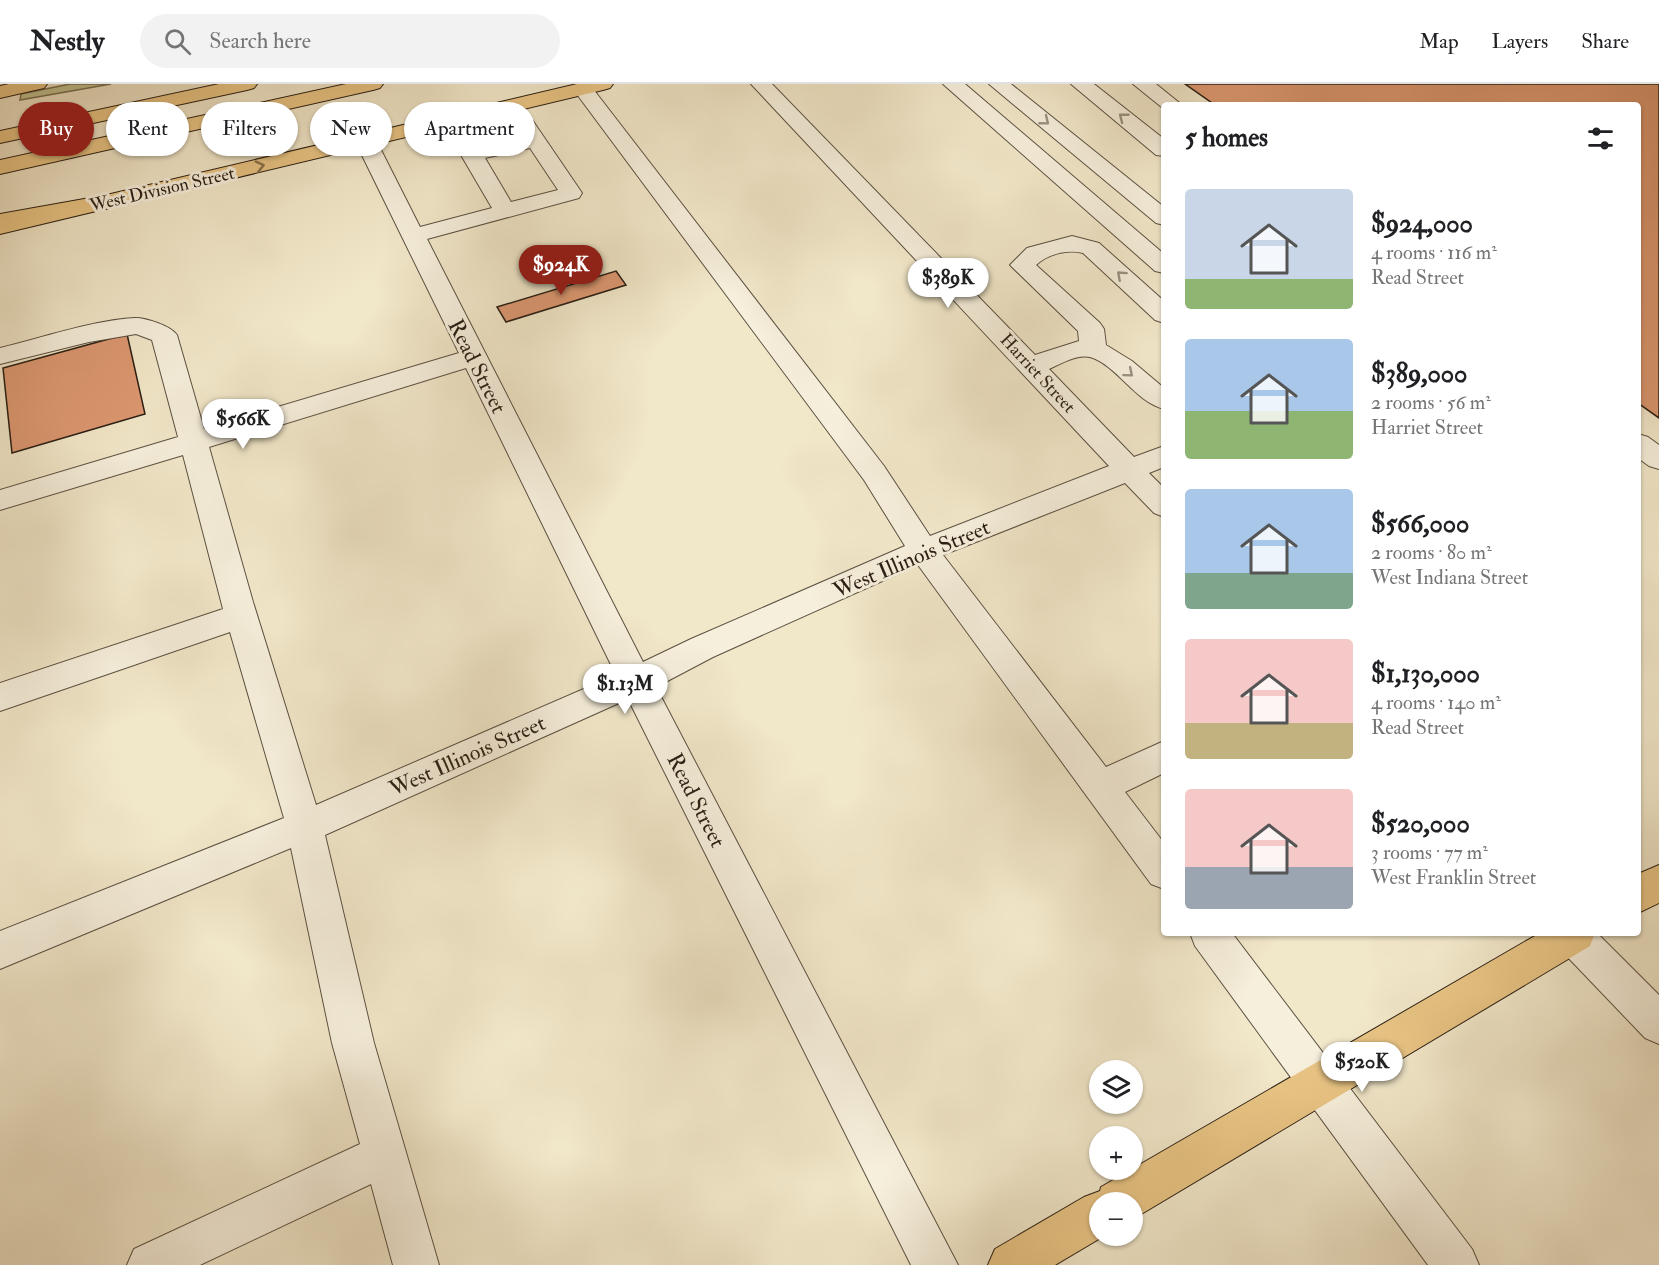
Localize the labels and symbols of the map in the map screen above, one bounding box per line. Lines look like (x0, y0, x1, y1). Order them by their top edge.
one-way arrow (1038, 113, 1049, 124)
one-way arrow (1118, 113, 1129, 124)
one-way arrow (255, 160, 265, 173)
street label: West Division Street (86, 162, 237, 218)
pin: $924K (519, 245, 603, 296)
pin: $389K (906, 258, 990, 309)
one-way arrow (1117, 271, 1128, 282)
street label: Read Street (441, 315, 513, 418)
street label: Harriet Street (995, 329, 1081, 418)
one-way arrow (1122, 366, 1133, 377)
pin: $566K (201, 399, 285, 450)
street label: West Illinois Street (828, 513, 994, 605)
pin: $1.13M (576, 664, 674, 715)
street label: West Illinois Street (384, 709, 550, 803)
street label: Read Street (660, 749, 732, 852)
pin: $520K (1320, 1042, 1404, 1093)

